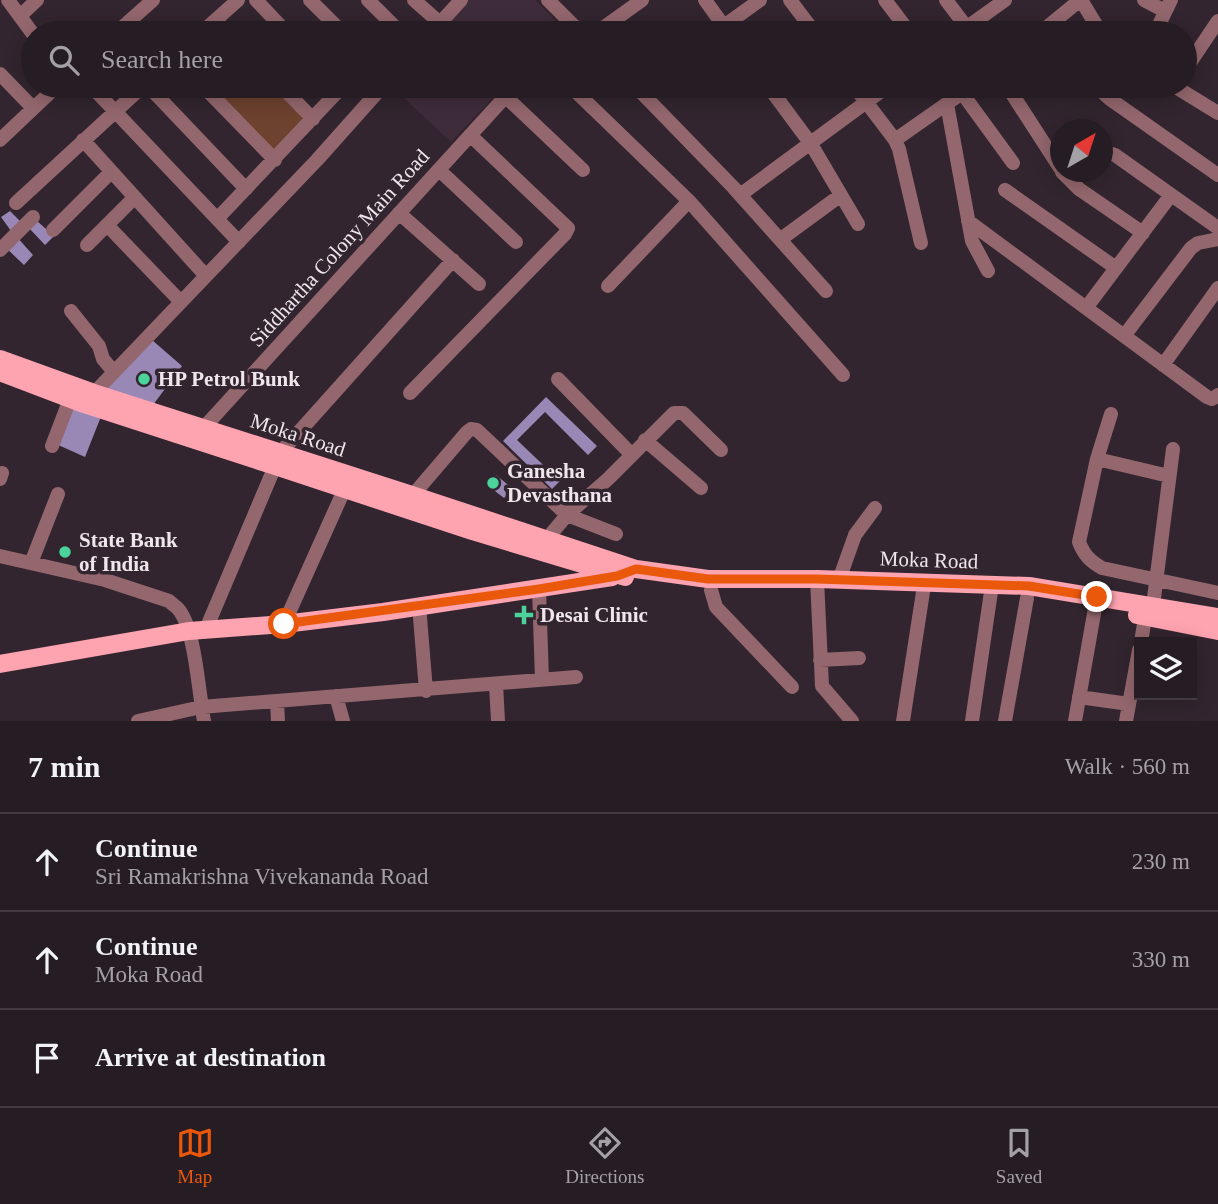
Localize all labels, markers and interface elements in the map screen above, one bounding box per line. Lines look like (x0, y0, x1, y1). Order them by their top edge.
search box (21, 21, 1197, 98)
icon: search (45, 41, 83, 79)
text: Search here (101, 45, 223, 74)
north arrow (1050, 119, 1113, 182)
street label: Siddhartha Colony Main Road (244, 144, 434, 352)
place label: HP Petrol Bunk (158, 367, 300, 391)
marker: HP Petrol Bunk (136, 371, 152, 387)
street label: Moka Road (247, 408, 349, 462)
place label: Ganesha Devasthana (507, 459, 613, 507)
marker: Ganesha Devasthana (485, 475, 501, 491)
place label: State Bank of India (79, 528, 178, 576)
marker: State Bank of India (57, 544, 73, 560)
street label: Moka Road (879, 546, 979, 574)
route end (1081, 581, 1112, 612)
place label: Desai Clinic (540, 603, 648, 627)
marker: Desai Clinic (514, 605, 534, 625)
route start (268, 608, 299, 639)
map controls (1134, 637, 1197, 700)
button: layers (1134, 637, 1197, 700)
text: 7 min (28, 750, 101, 783)
text: Walk · 560 m (1065, 754, 1190, 779)
text: Continue (95, 834, 198, 863)
icon: ahead (28, 843, 66, 881)
text: 230 m (1132, 849, 1190, 874)
text: Sri Ramakrishna Vivekananda Road (95, 864, 429, 889)
text: Continue (95, 932, 198, 961)
icon: ahead (28, 941, 66, 979)
text: 330 m (1132, 947, 1190, 972)
text: Moka Road (95, 962, 203, 987)
icon: arrive (28, 1039, 66, 1077)
text: Arrive at destination (95, 1043, 326, 1072)
tab: Map (176, 1124, 214, 1188)
tab: Directions (565, 1124, 644, 1188)
tab: Saved (996, 1124, 1042, 1188)

